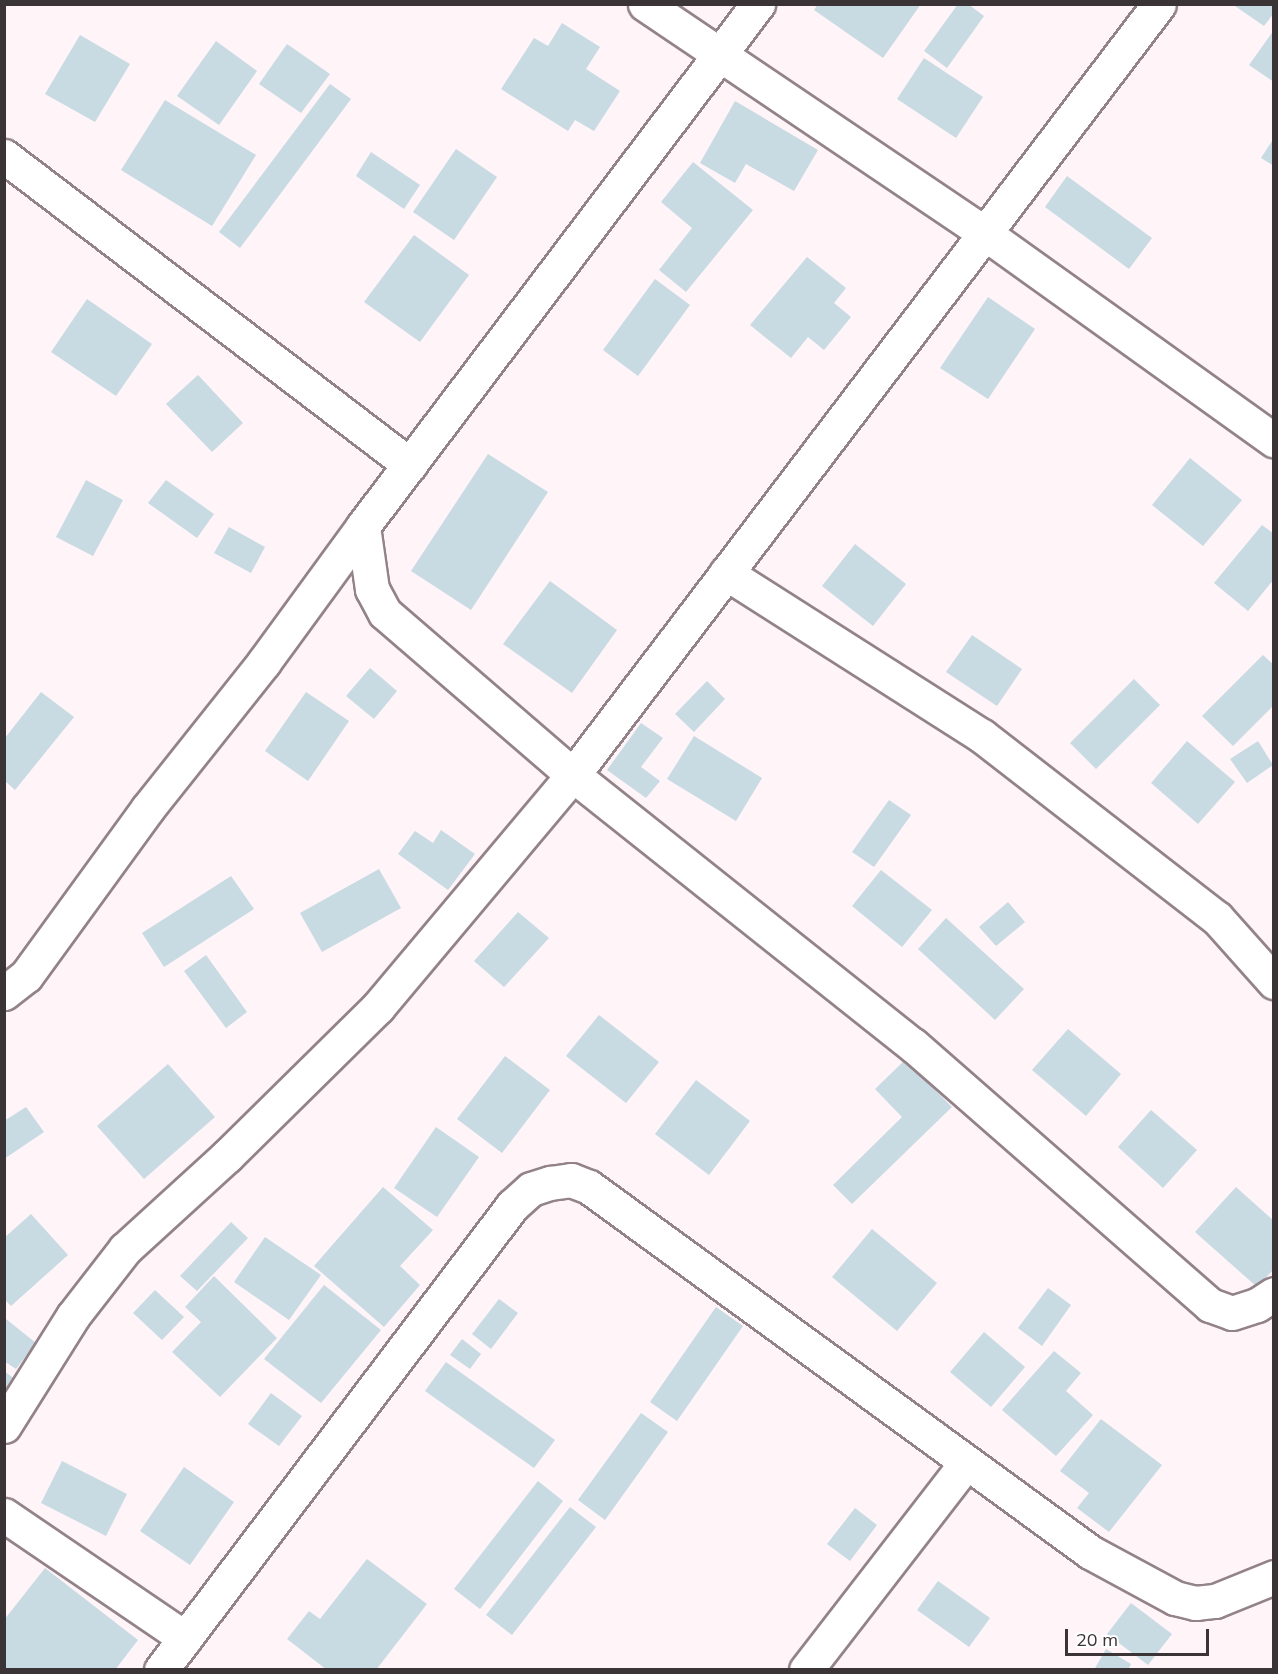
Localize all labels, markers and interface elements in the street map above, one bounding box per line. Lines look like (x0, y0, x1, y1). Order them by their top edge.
scale bar (1068, 1617, 1212, 1655)
text: 20 m (1076, 1628, 1118, 1651)

